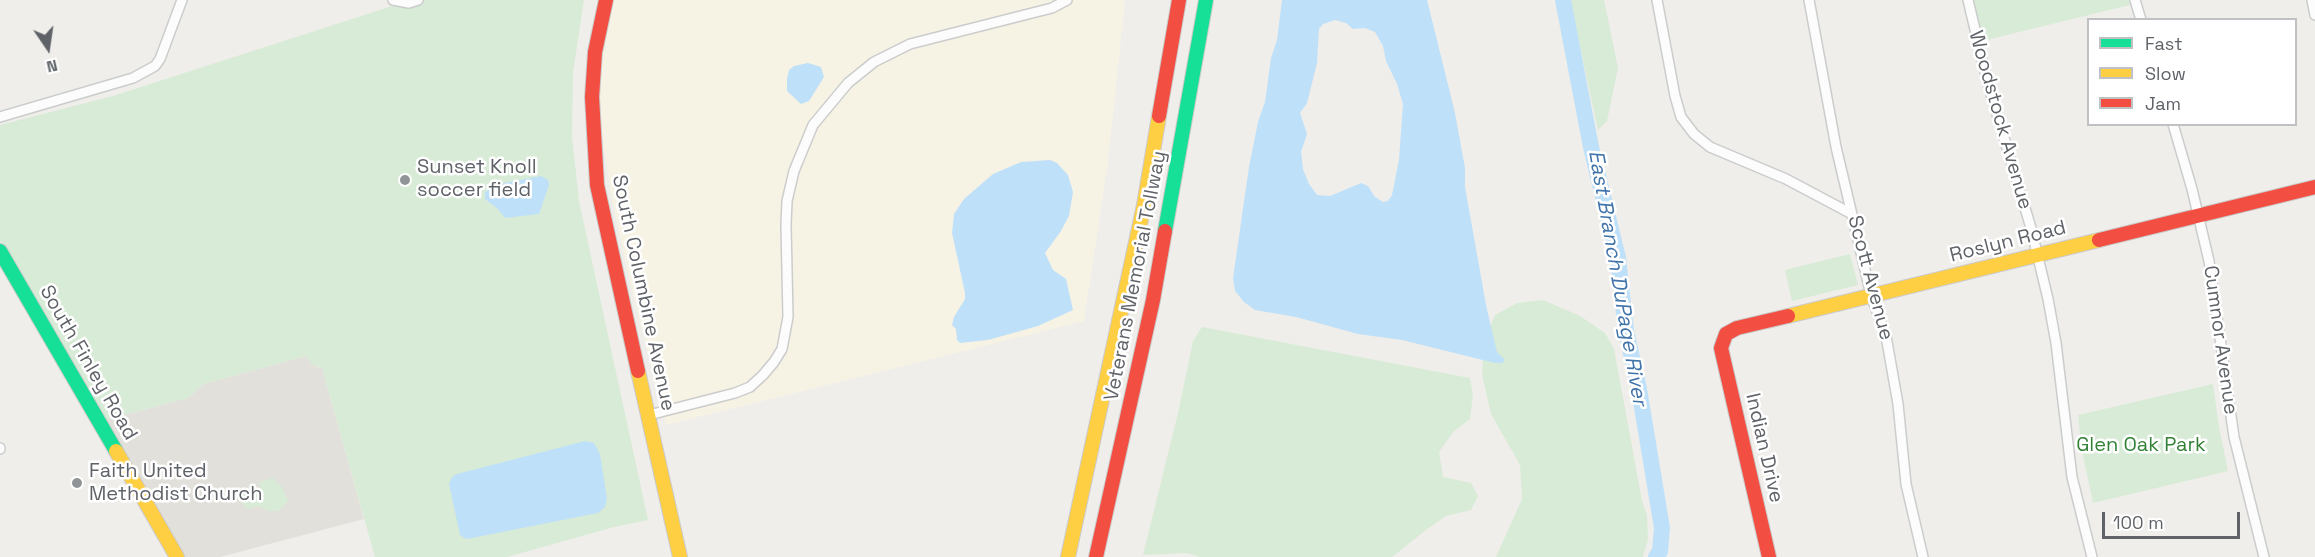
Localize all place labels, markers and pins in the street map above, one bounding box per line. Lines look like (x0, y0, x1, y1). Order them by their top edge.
place label: Sunset Knoll soccer field (417, 156, 537, 203)
marker: Sunset Knoll soccer field (398, 173, 412, 187)
place label: Faith United Methodist Church (89, 460, 263, 507)
marker: Faith United Methodist Church (70, 476, 84, 490)

